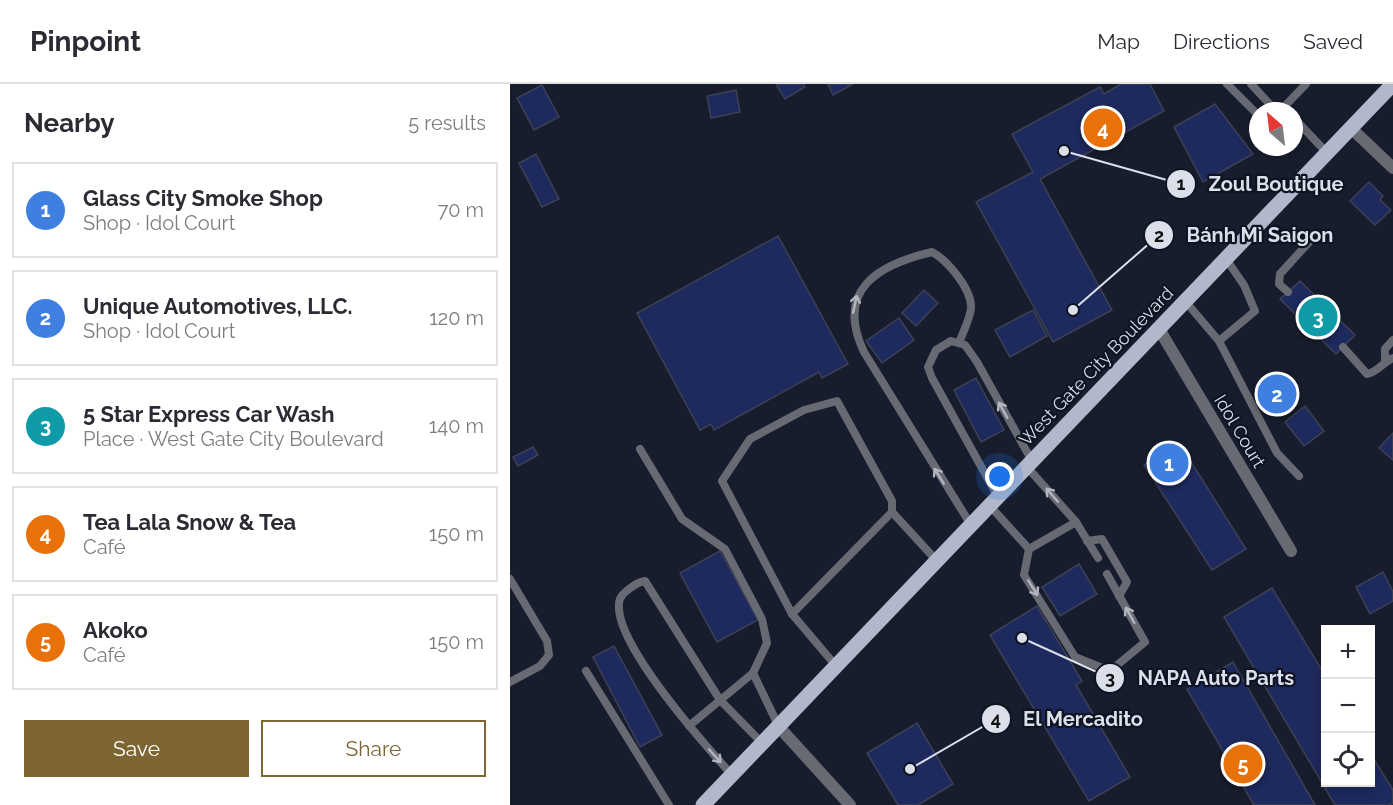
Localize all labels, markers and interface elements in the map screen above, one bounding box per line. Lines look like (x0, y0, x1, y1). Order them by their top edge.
text: Pinpoint (30, 25, 141, 58)
text: Map (1097, 29, 1140, 54)
text: Directions (1173, 29, 1270, 54)
text: Saved (1303, 29, 1363, 54)
north arrow (1249, 102, 1303, 156)
pin: 4 (1084, 106, 1122, 150)
text: Nearby (24, 108, 114, 138)
text: 5 results (408, 111, 486, 135)
callout: Zoul Boutique (1166, 165, 1356, 203)
text: Zoul Boutique (1208, 172, 1344, 196)
text: 1 (1177, 173, 1186, 194)
text: Glass City Smoke Shop (83, 185, 323, 211)
text: 1 (41, 198, 50, 222)
text: 70 m (438, 198, 484, 222)
text: Shop · Idol Court (83, 211, 235, 235)
callout: Bánh Mì Saigon (1144, 216, 1345, 254)
text: Bánh Mì Saigon (1187, 223, 1333, 247)
text: 2 (1154, 225, 1164, 246)
street label: West Gate City Boulevard (1015, 282, 1177, 450)
text: Unique Automotives, LLC. (83, 293, 353, 319)
pin: 3 (1298, 294, 1338, 340)
one-way arrow (850, 295, 862, 314)
text: 2 (40, 306, 51, 330)
text: 120 m (429, 306, 484, 330)
text: Shop · Idol Court (83, 319, 235, 343)
pin: 2 (1258, 372, 1296, 416)
street label: Idol Court (1210, 391, 1270, 471)
text: 5 Star Express Car Wash (83, 401, 334, 427)
one-way arrow (997, 402, 1008, 420)
text: 3 (40, 414, 51, 438)
text: 140 m (429, 414, 484, 438)
text: Place · West Gate City Boulevard (83, 427, 384, 451)
pin: 1 (1150, 440, 1188, 485)
your location (985, 462, 1014, 491)
one-way arrow (933, 468, 945, 485)
one-way arrow (1045, 487, 1059, 503)
text: Tea Lala Snow & Tea (83, 509, 296, 535)
text: 4 (40, 522, 51, 546)
text: 150 m (429, 522, 484, 546)
text: Café (83, 535, 126, 559)
one-way arrow (1027, 579, 1039, 596)
one-way arrow (1124, 606, 1135, 624)
text: Akoko (83, 617, 148, 643)
map controls (1321, 625, 1375, 787)
button: + (1321, 625, 1375, 679)
text: 5 (40, 630, 51, 654)
text: 150 m (429, 630, 484, 654)
text: Café (83, 643, 126, 667)
callout: NAPA Auto Parts (1095, 659, 1306, 697)
text: NAPA Auto Parts (1138, 666, 1294, 690)
text: 3 (1105, 667, 1115, 688)
button: − (1321, 679, 1375, 733)
callout: El Mercadito (981, 700, 1155, 738)
text: El Mercadito (1023, 707, 1143, 731)
text: 4 (991, 708, 1001, 729)
button: Save (24, 720, 249, 777)
button: Share (261, 720, 486, 777)
button: locate (1321, 733, 1375, 787)
pin: 5 (1224, 742, 1262, 786)
one-way arrow (708, 749, 722, 764)

